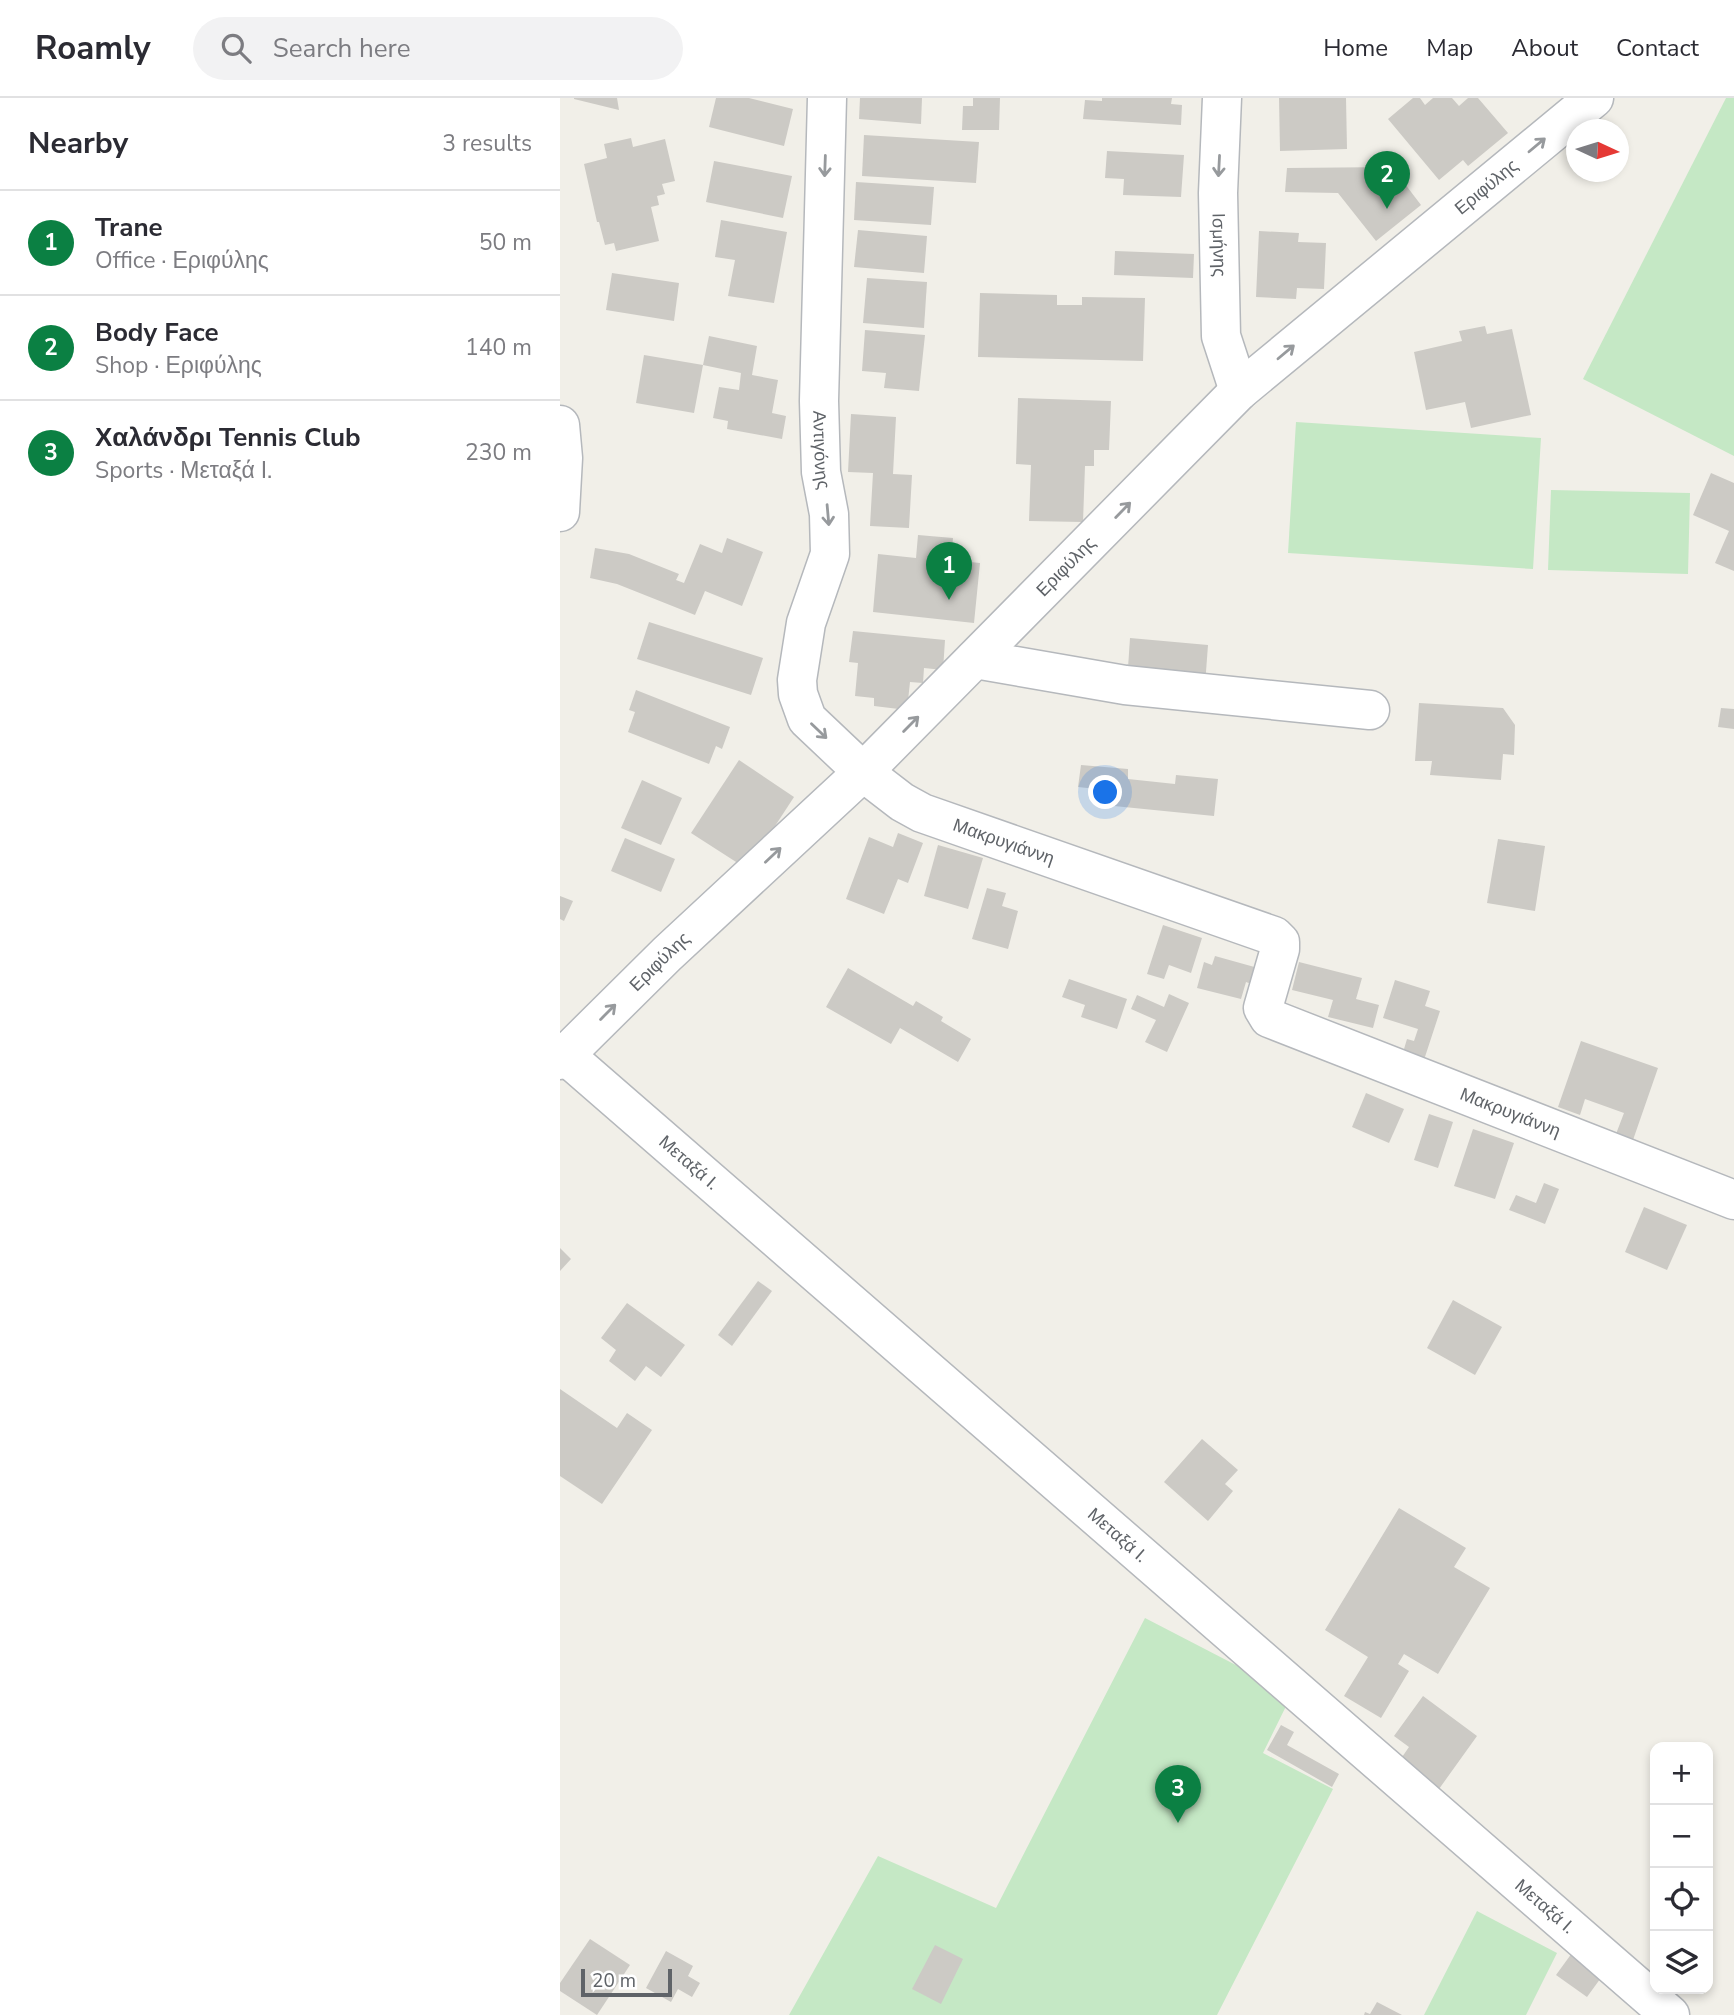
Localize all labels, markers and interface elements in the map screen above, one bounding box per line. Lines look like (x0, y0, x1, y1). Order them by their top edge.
search box (193, 17, 683, 80)
text: Roamly (35, 26, 151, 71)
icon: search (217, 29, 255, 67)
text: Search here (273, 31, 410, 66)
text: Home (1323, 32, 1388, 64)
text: Map (1426, 32, 1473, 64)
text: About (1511, 32, 1578, 64)
text: Contact (1616, 32, 1699, 64)
north arrow (1566, 119, 1629, 182)
text: Nearby (28, 123, 128, 164)
text: 3 results (442, 128, 532, 159)
one-way arrow (1528, 137, 1546, 153)
pin: 2 (1364, 151, 1410, 209)
street label: Εριφύλης (1450, 153, 1523, 220)
one-way arrow (819, 154, 832, 177)
one-way arrow (1213, 154, 1226, 177)
text: Trane (95, 210, 163, 245)
street label: Ισμήνης (1206, 213, 1232, 277)
text: 1 (44, 227, 58, 258)
text: 50 m (479, 227, 532, 258)
text: Office · Εριφύλης (95, 245, 269, 276)
text: Body Face (95, 315, 219, 350)
text: 2 (44, 332, 58, 363)
text: 140 m (465, 332, 532, 363)
one-way arrow (1277, 344, 1295, 360)
text: Shop · Εριφύλης (95, 350, 262, 381)
street label: Αντιγόνης (807, 410, 836, 491)
text: Χαλάνδρι Tennis Club (95, 420, 361, 455)
text: 3 (44, 437, 58, 468)
text: 230 m (465, 437, 532, 468)
text: Sports · Μεταξά Ι. (95, 455, 272, 486)
one-way arrow (1114, 501, 1131, 518)
one-way arrow (822, 504, 835, 526)
street label: Εριφύλης (1031, 531, 1101, 602)
pin: 1 (926, 542, 972, 600)
one-way arrow (902, 715, 919, 732)
one-way arrow (810, 722, 828, 739)
your location (1088, 775, 1122, 809)
street label: Μακρυγιάννη (950, 813, 1058, 870)
one-way arrow (764, 847, 782, 863)
street label: Εριφύλης (624, 927, 695, 997)
one-way arrow (599, 1003, 616, 1020)
street label: Μακρυγιάννη (1457, 1082, 1564, 1143)
street label: Μεταξά Ι. (654, 1130, 724, 1195)
street label: Μεταξά Ι. (1083, 1502, 1153, 1568)
map controls (1650, 1742, 1713, 1994)
button: + (1650, 1742, 1713, 1805)
pin: 3 (1155, 1765, 1201, 1823)
button: − (1650, 1805, 1713, 1868)
button: locate (1650, 1868, 1713, 1931)
street label: Μεταξά Ι. (1510, 1874, 1580, 1939)
button: layers (1650, 1931, 1713, 1994)
scale bar (581, 1966, 672, 1998)
text: 20 m (592, 1968, 636, 1994)

